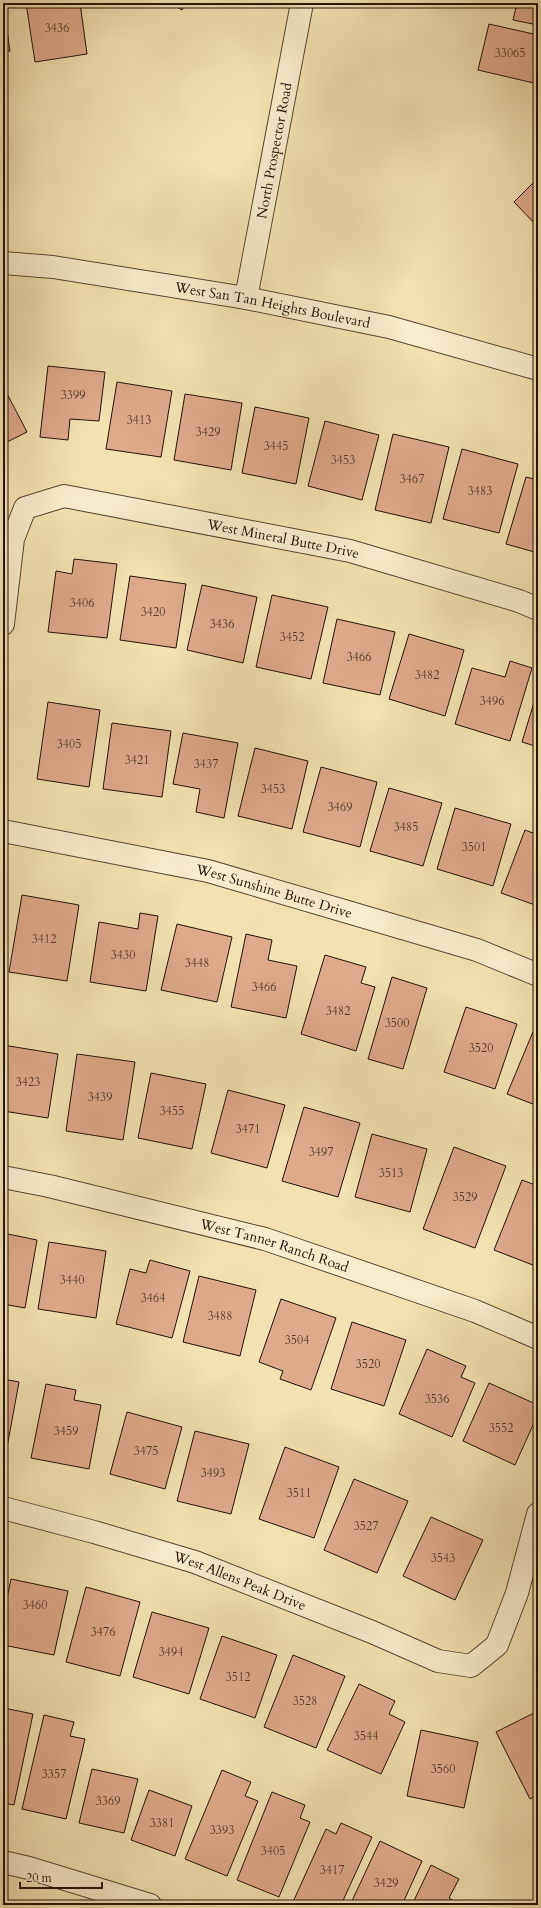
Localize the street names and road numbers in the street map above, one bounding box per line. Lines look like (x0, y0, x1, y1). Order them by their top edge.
street label: North Prospector Road (252, 81, 297, 220)
street label: West San Tan Heights Boulevard (172, 278, 372, 333)
street label: West Mineral Butte Drive (204, 515, 362, 563)
street label: West Sunshine Butte Drive (194, 860, 355, 923)
street label: West Tanner Ranch Road (197, 1214, 352, 1277)
street label: West Allens Peak Drive (170, 1547, 309, 1615)

